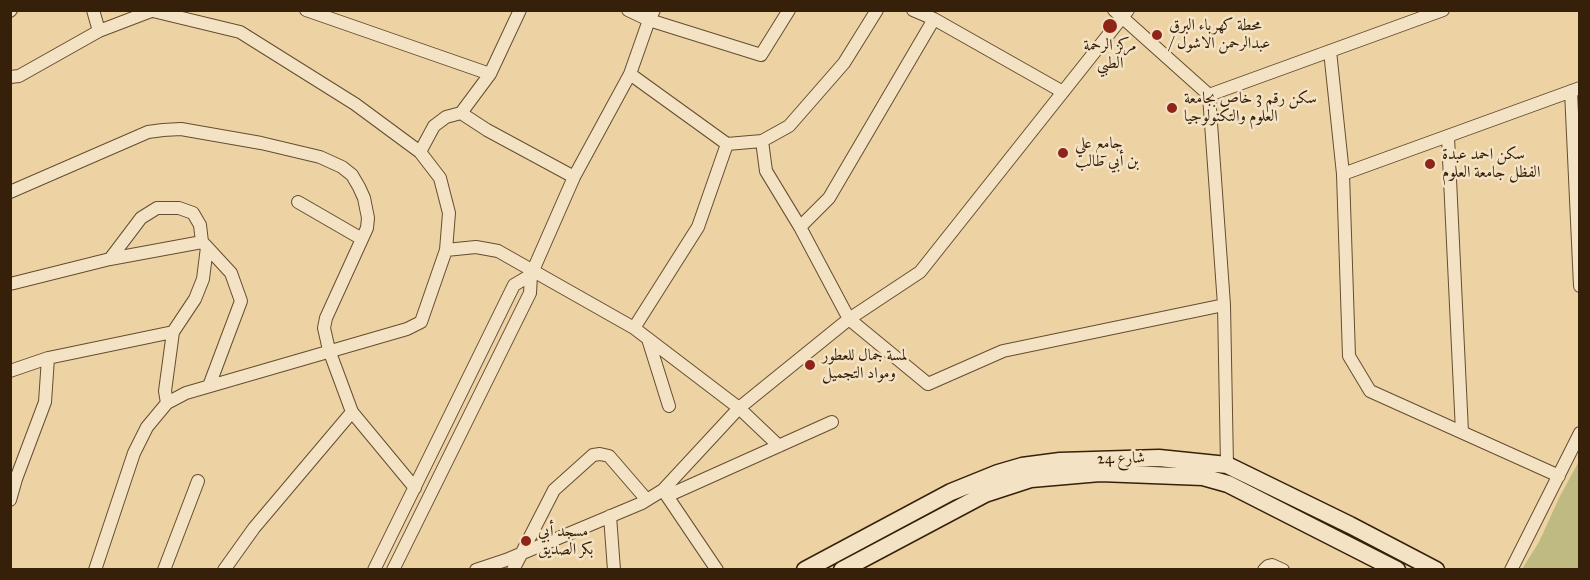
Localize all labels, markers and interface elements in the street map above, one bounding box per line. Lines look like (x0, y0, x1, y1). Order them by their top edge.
place label: محطة كهرباء البرق / عبدالرحمن الاشول (1169, 16, 1270, 54)
marker: مركز الرحمة الطبي (1101, 17, 1119, 35)
marker: محطة كهرباء البرق / عبدالرحمن الاشول (1150, 28, 1164, 42)
place label: مركز الرحمة الطبي (1083, 36, 1137, 74)
place label: سكن رقم 3 خاص بجامعة العلوم والتكنولوجيا (1184, 89, 1317, 127)
marker: سكن رقم 3 خاص بجامعة العلوم والتكنولوجيا (1165, 101, 1179, 115)
place label: جامع علي بن أبي طالب (1075, 134, 1139, 172)
place label: سكن احمد عبدة الفظل جامعة العلوم (1442, 145, 1540, 183)
marker: جامع علي بن أبي طالب (1056, 146, 1070, 160)
marker: سكن احمد عبدة الفظل جامعة العلوم (1423, 157, 1437, 171)
place label: لمسة جمال للعطور ومواد التجميل (822, 346, 907, 384)
marker: لمسة جمال للعطور ومواد التجميل (803, 358, 817, 372)
street label: شارع 24 (1097, 449, 1145, 469)
place label: مسجد أبي بكر الصديق (538, 522, 593, 560)
marker: مسجد أبي بكر الصديق (519, 534, 533, 548)

